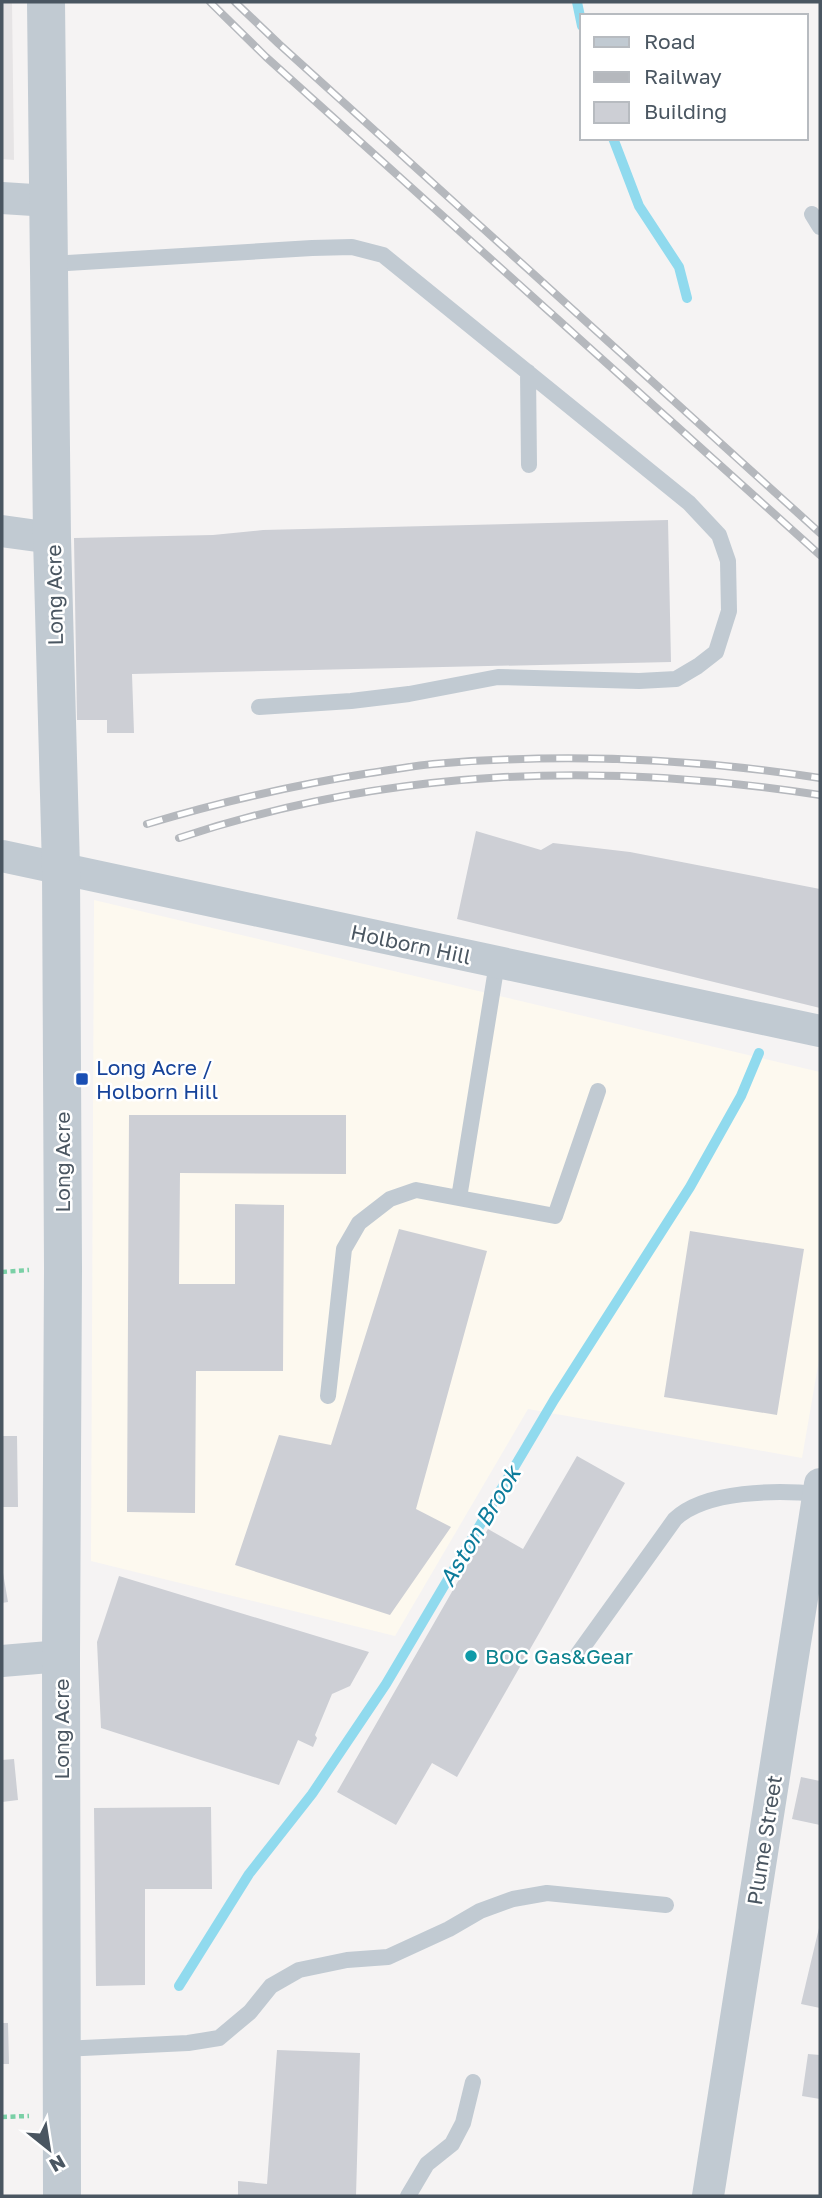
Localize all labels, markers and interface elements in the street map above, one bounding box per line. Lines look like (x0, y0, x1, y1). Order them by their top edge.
legend (580, 14, 808, 140)
text: Road (644, 28, 695, 54)
text: Railway (644, 63, 722, 89)
text: Building (644, 98, 727, 124)
street label: Long Acre (40, 544, 68, 646)
street label: Holborn Hill (349, 919, 473, 969)
place label: Long Acre / Holborn Hill (96, 1054, 218, 1104)
marker: Long Acre / Holborn Hill (74, 1071, 90, 1087)
street label: Long Acre (49, 1112, 75, 1212)
water label: Aston Brook (432, 1459, 527, 1591)
place label: BOC Gas&Gear (485, 1643, 633, 1669)
marker: BOC Gas&Gear (463, 1648, 479, 1664)
street label: Long Acre (48, 1679, 74, 1779)
street label: Plume Street (741, 1773, 787, 1907)
north arrow (14, 2114, 84, 2184)
text: N (46, 2151, 70, 2178)

